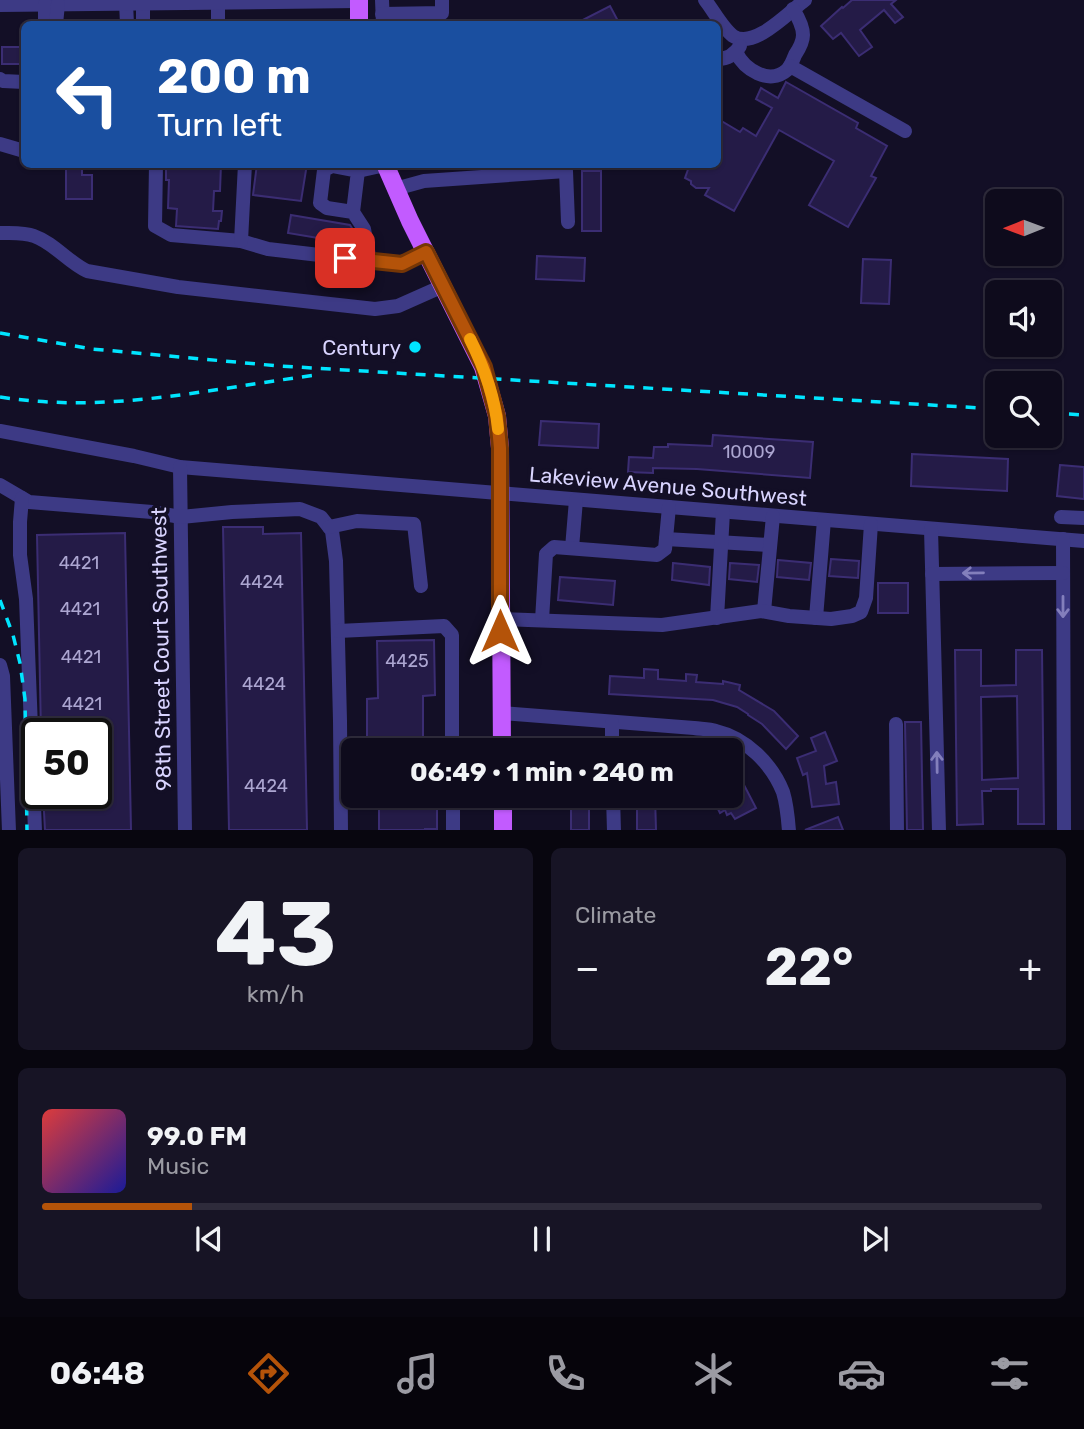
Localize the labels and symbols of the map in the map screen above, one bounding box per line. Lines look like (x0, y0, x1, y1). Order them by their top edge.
north arrow (985, 189, 1062, 266)
pin (315, 228, 375, 288)
place label: Century (322, 335, 401, 360)
marker: Century (407, 339, 423, 355)
house number: 10009 (723, 441, 775, 463)
street label: Lakeview Avenue Southwest (528, 461, 808, 511)
street label: 98th Street Court Southwest (146, 507, 176, 791)
house number: 4421 (59, 552, 99, 574)
one-way arrow (961, 566, 984, 580)
house number: 4424 (240, 571, 284, 593)
position arrow (463, 594, 537, 668)
one-way arrow (1056, 595, 1070, 618)
house number: 4421 (60, 598, 100, 620)
house number: 4421 (61, 646, 101, 668)
house number: 4425 (385, 650, 429, 672)
house number: 4424 (242, 673, 286, 695)
house number: 4421 (62, 693, 102, 715)
speed limit sign: 50 (21, 718, 112, 809)
one-way arrow (930, 751, 943, 774)
house number: 4424 (244, 775, 288, 797)

